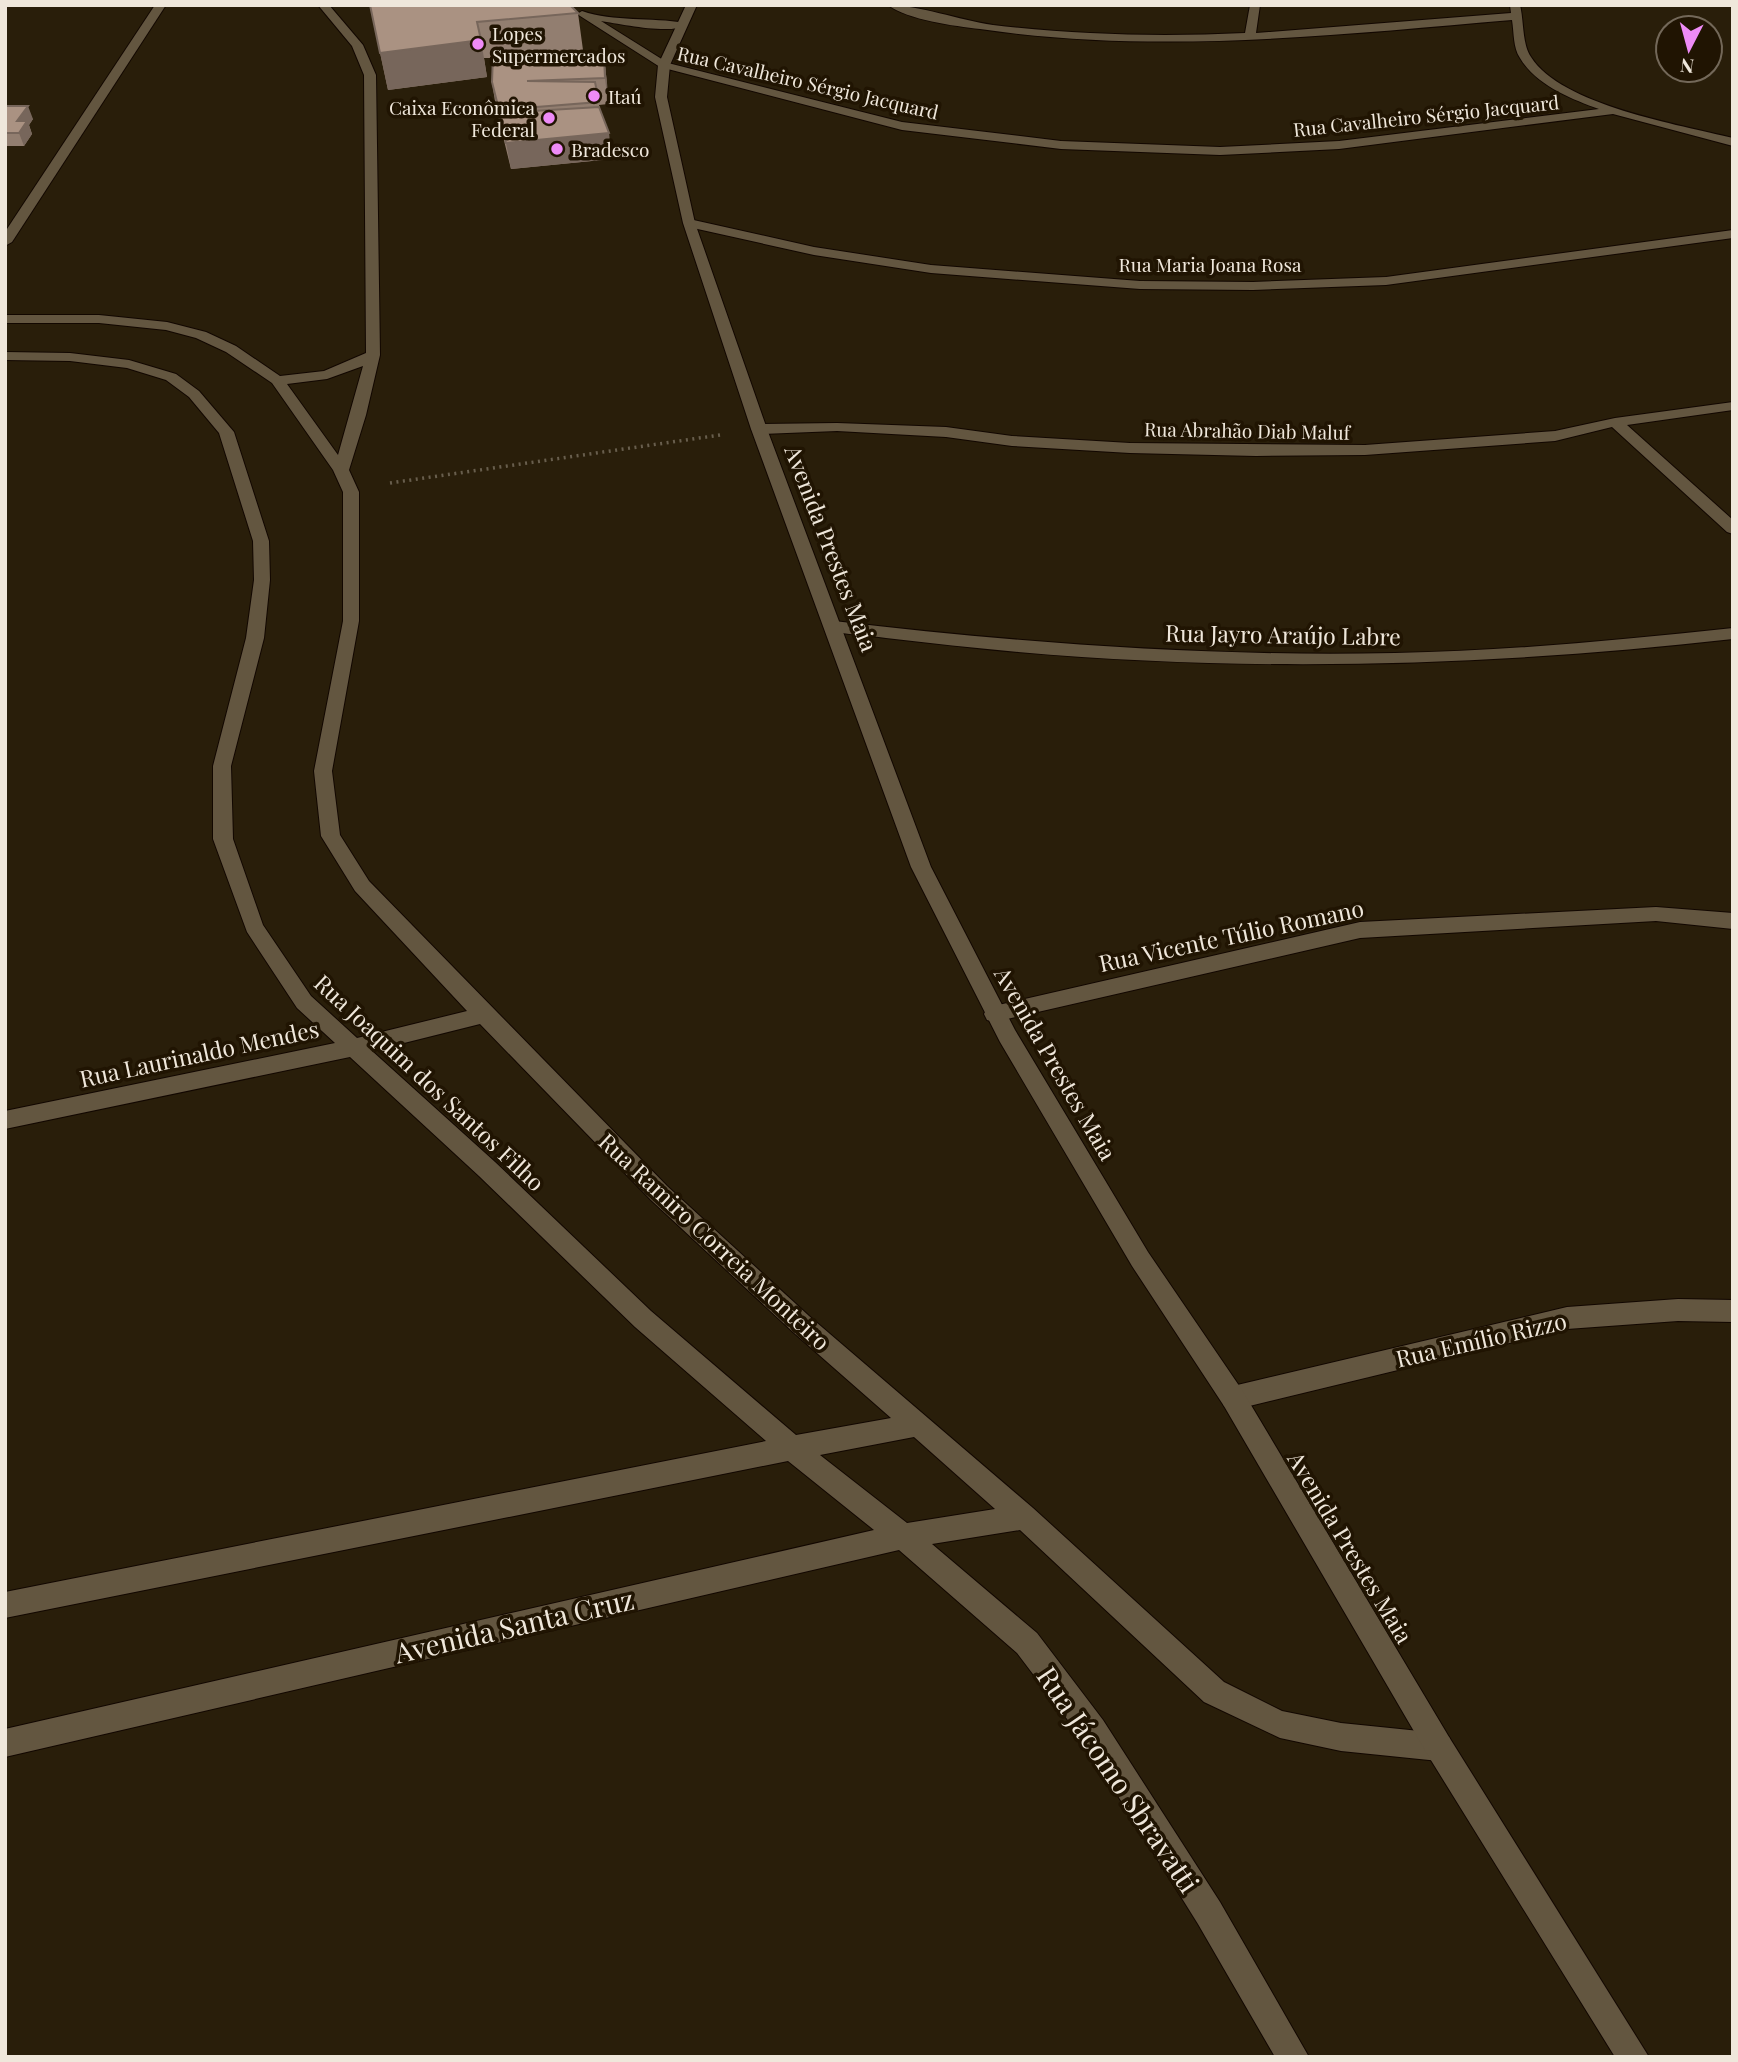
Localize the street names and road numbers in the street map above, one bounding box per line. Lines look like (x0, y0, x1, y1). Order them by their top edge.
street label: Rua Cavalheiro Sérgio Jacquard (675, 39, 941, 125)
street label: Rua Cavalheiro Sérgio Jacquard (1292, 88, 1560, 142)
street label: Rua Maria Joana Rosa (1119, 251, 1302, 277)
street label: Rua Abrahão Diab Maluf (1144, 415, 1352, 445)
street label: Avenida Prestes Maia (778, 440, 886, 656)
street label: Rua Jayro Araújo Labre (1165, 616, 1401, 652)
street label: Rua Vicente Túlio Romano (1096, 892, 1366, 978)
street label: Avenida Prestes Maia (987, 960, 1124, 1166)
street label: Rua Joaquim dos Santos Filho (308, 967, 552, 1197)
street label: Rua Laurinaldo Mendes (76, 1012, 322, 1094)
street label: Rua Ramiro Correia Monteiro (593, 1126, 837, 1356)
street label: Rua Emílio Rizzo (1393, 1304, 1569, 1374)
street label: Avenida Prestes Maia (1281, 1445, 1421, 1649)
street label: Avenida Santa Cruz (390, 1579, 637, 1671)
street label: Rua Jácomo Sbravatti (1030, 1659, 1208, 1899)

